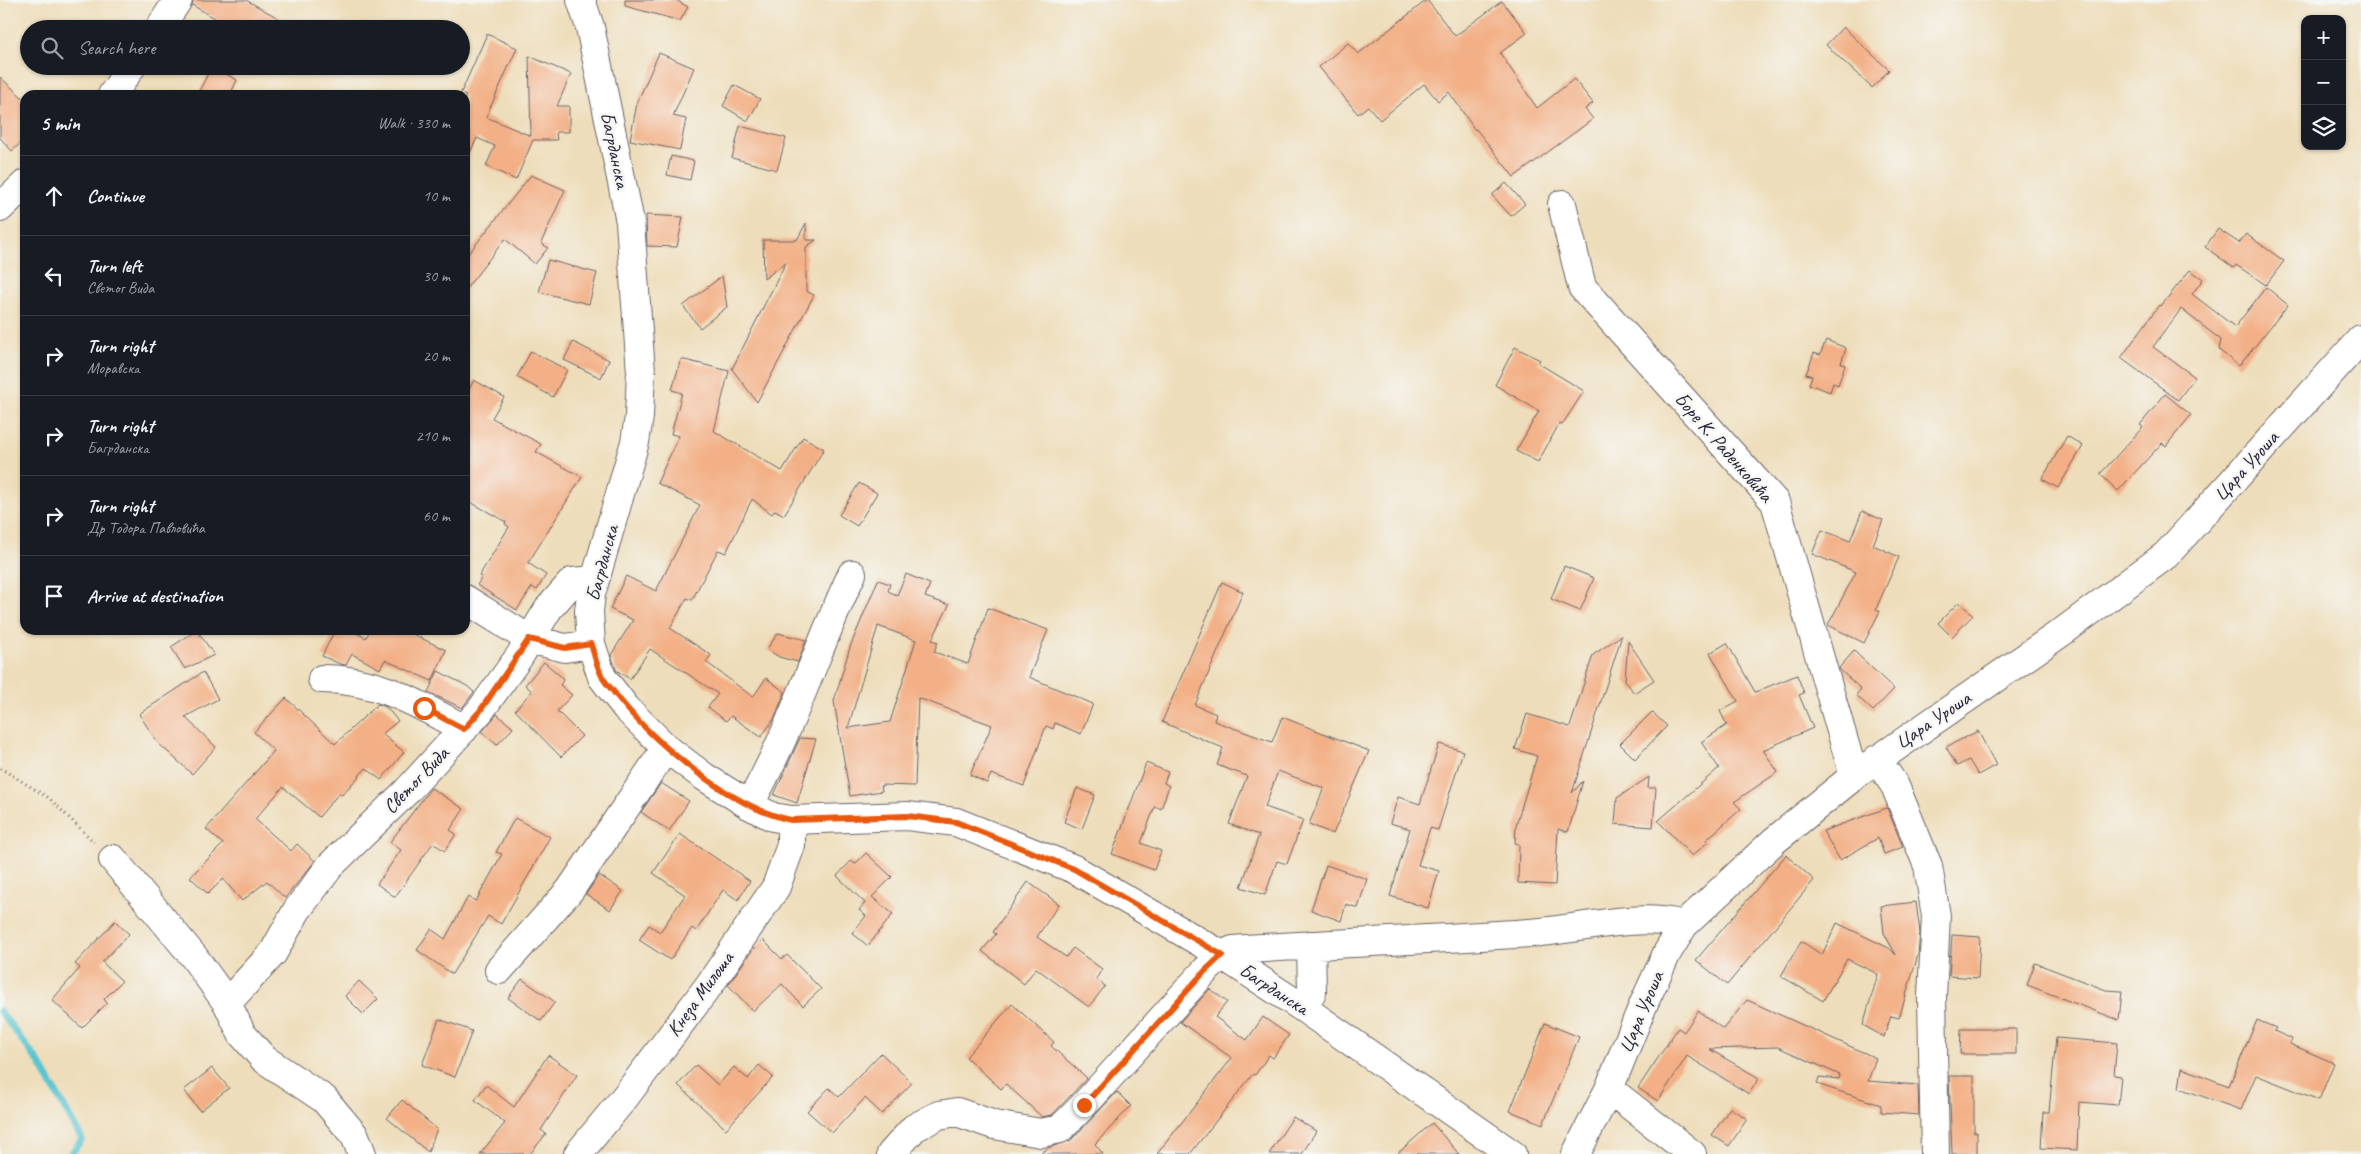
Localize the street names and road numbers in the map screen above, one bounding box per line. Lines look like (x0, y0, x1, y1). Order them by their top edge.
street label: Багрданска (595, 110, 636, 192)
street label: Боре К. Раденковића (1669, 387, 1779, 508)
street label: Цара Уроша (2208, 425, 2285, 506)
street label: Багрданска (580, 521, 625, 604)
street label: Цара Уроша (1890, 685, 1977, 754)
street label: Светог Вида (378, 740, 455, 819)
street label: Кнеза Милоша (661, 945, 740, 1041)
street label: Багрданска (1235, 957, 1315, 1022)
street label: Цара Уроша (1613, 966, 1670, 1056)

